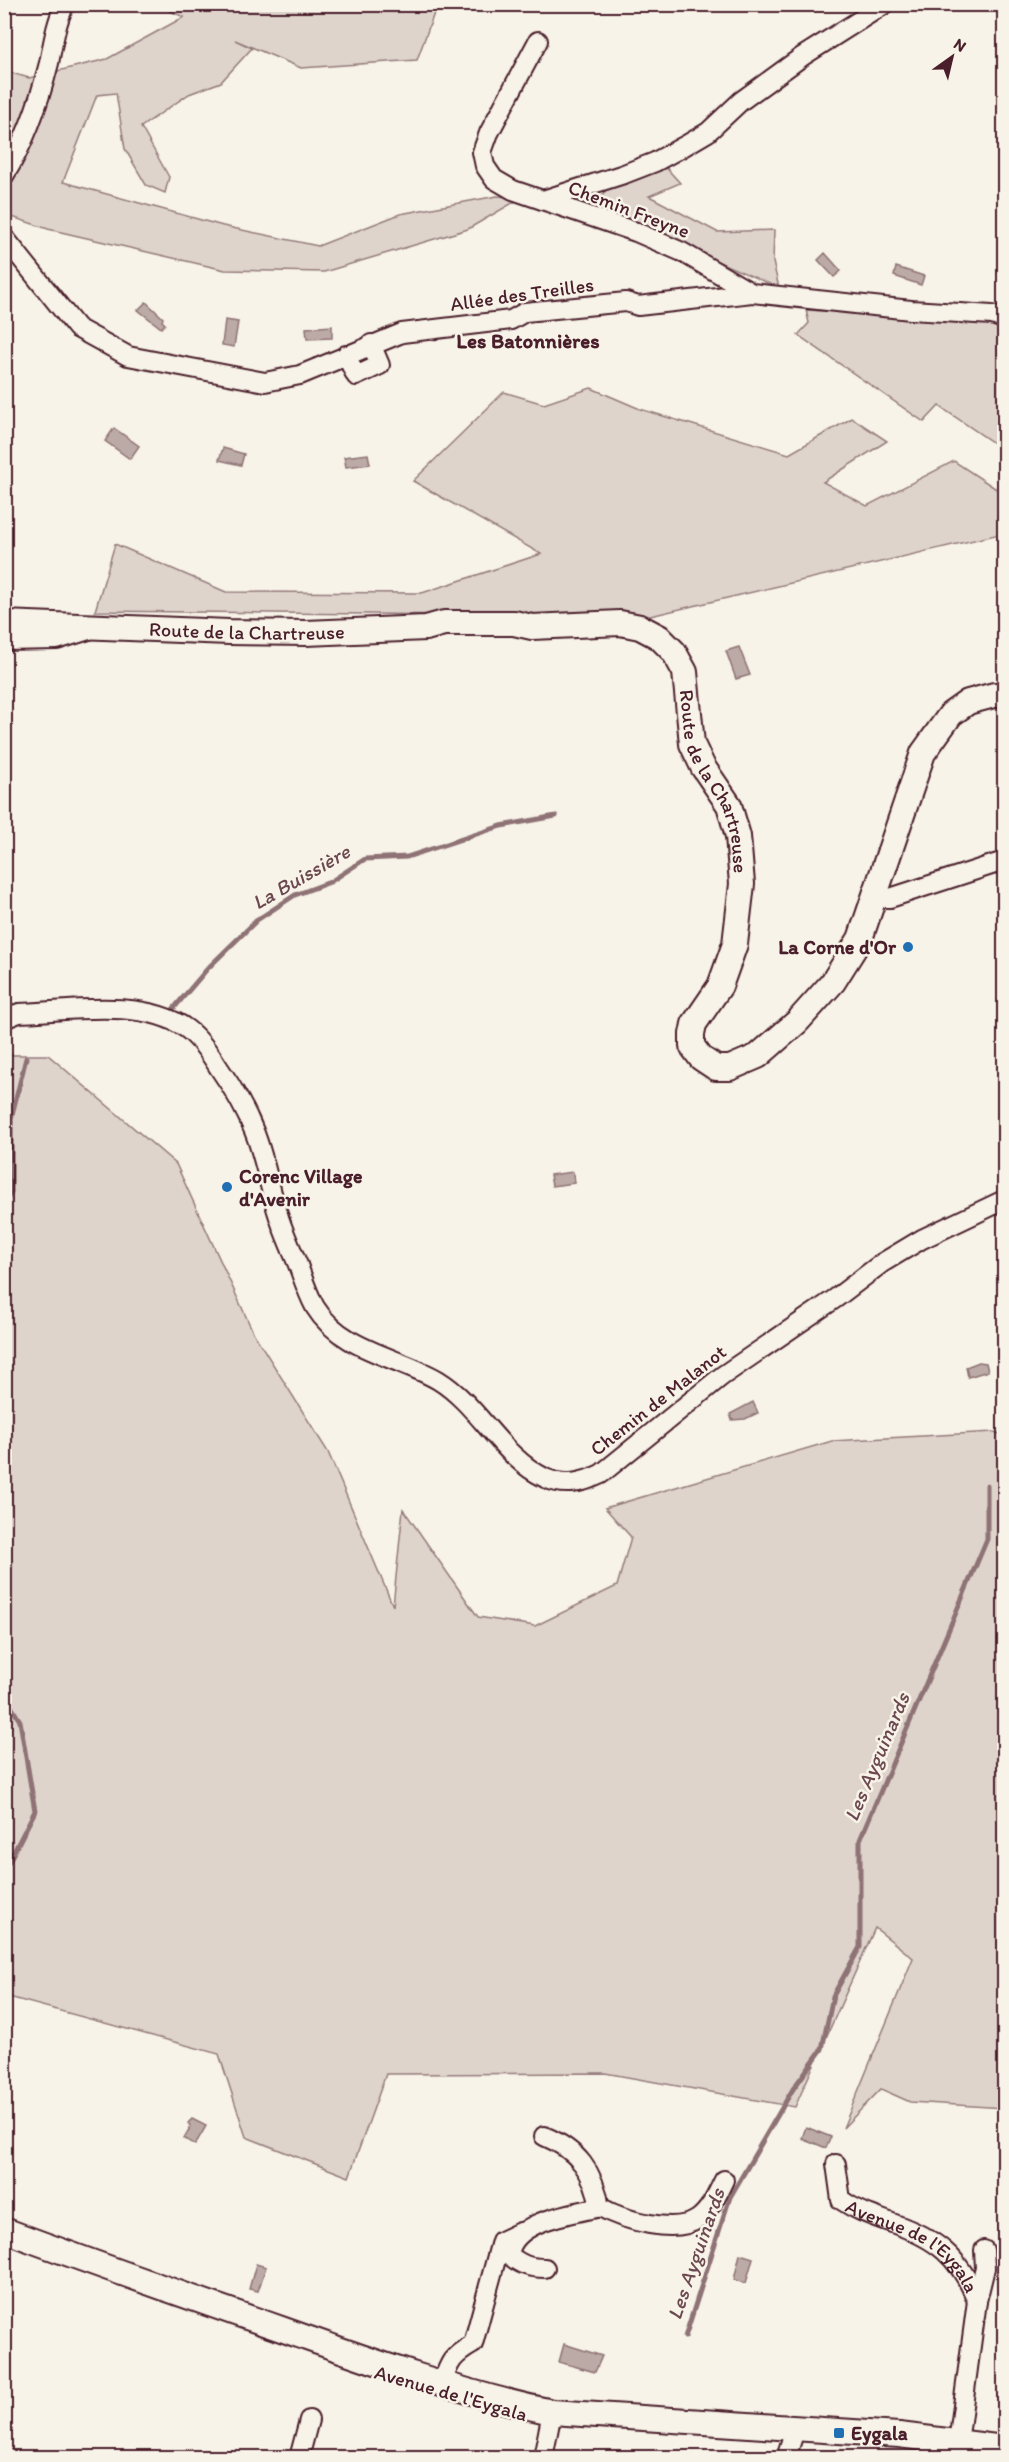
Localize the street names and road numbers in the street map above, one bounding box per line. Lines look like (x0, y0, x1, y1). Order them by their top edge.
street label: Chemin Freyne (565, 175, 693, 243)
street label: Allée des Treilles (449, 272, 595, 316)
street label: Route de la Chartreuse (149, 617, 345, 645)
street label: Route de la Chartreuse (675, 689, 753, 874)
street label: Chemin de Malanot (585, 1339, 731, 1461)
street label: Avenue de l'Eygala (842, 2194, 984, 2297)
street label: Avenue de l'Eygala (372, 2360, 530, 2426)

